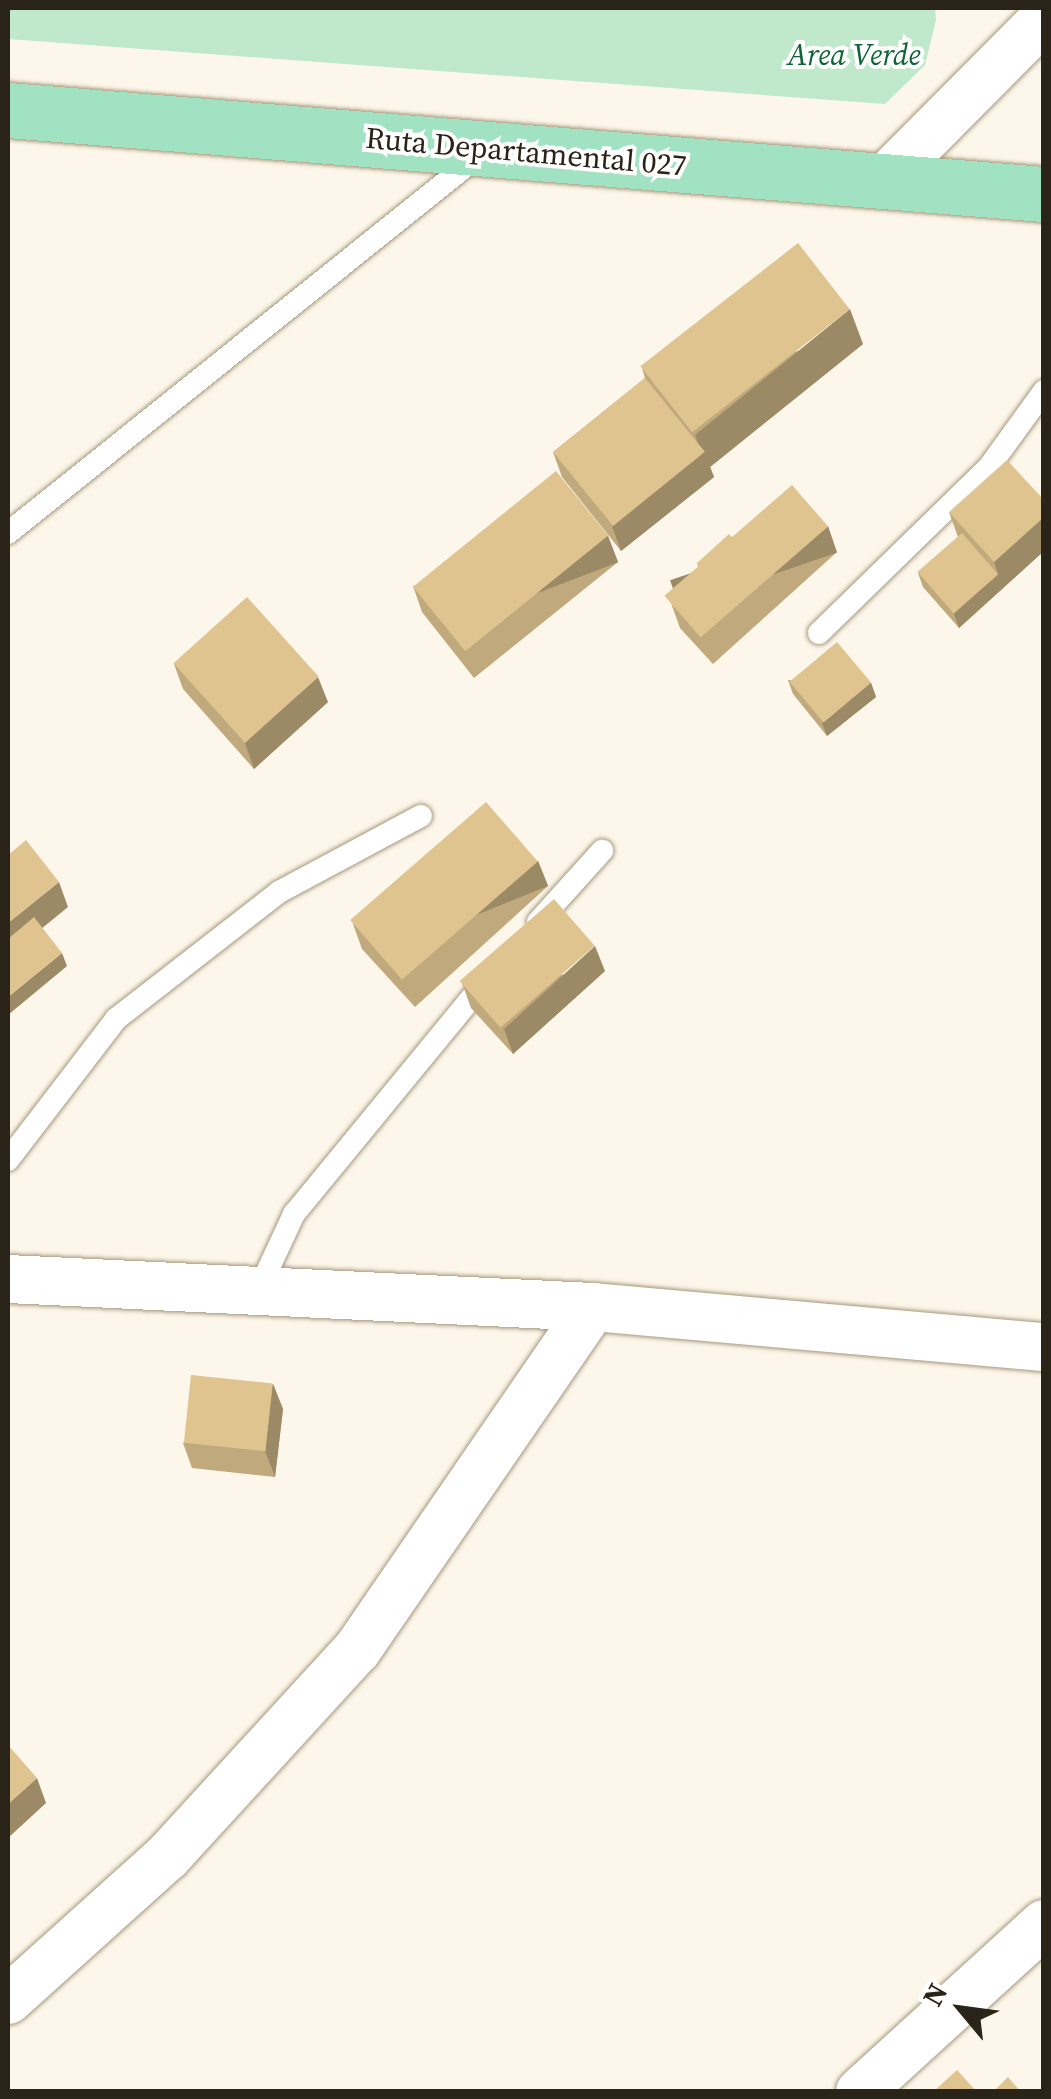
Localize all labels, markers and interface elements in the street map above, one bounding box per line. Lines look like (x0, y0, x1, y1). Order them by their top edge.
park label: Area Verde (787, 37, 921, 73)
street label: Ruta Departamental 027 (364, 120, 688, 184)
north arrow (911, 1959, 1011, 2059)
text: N (913, 1976, 956, 2013)

